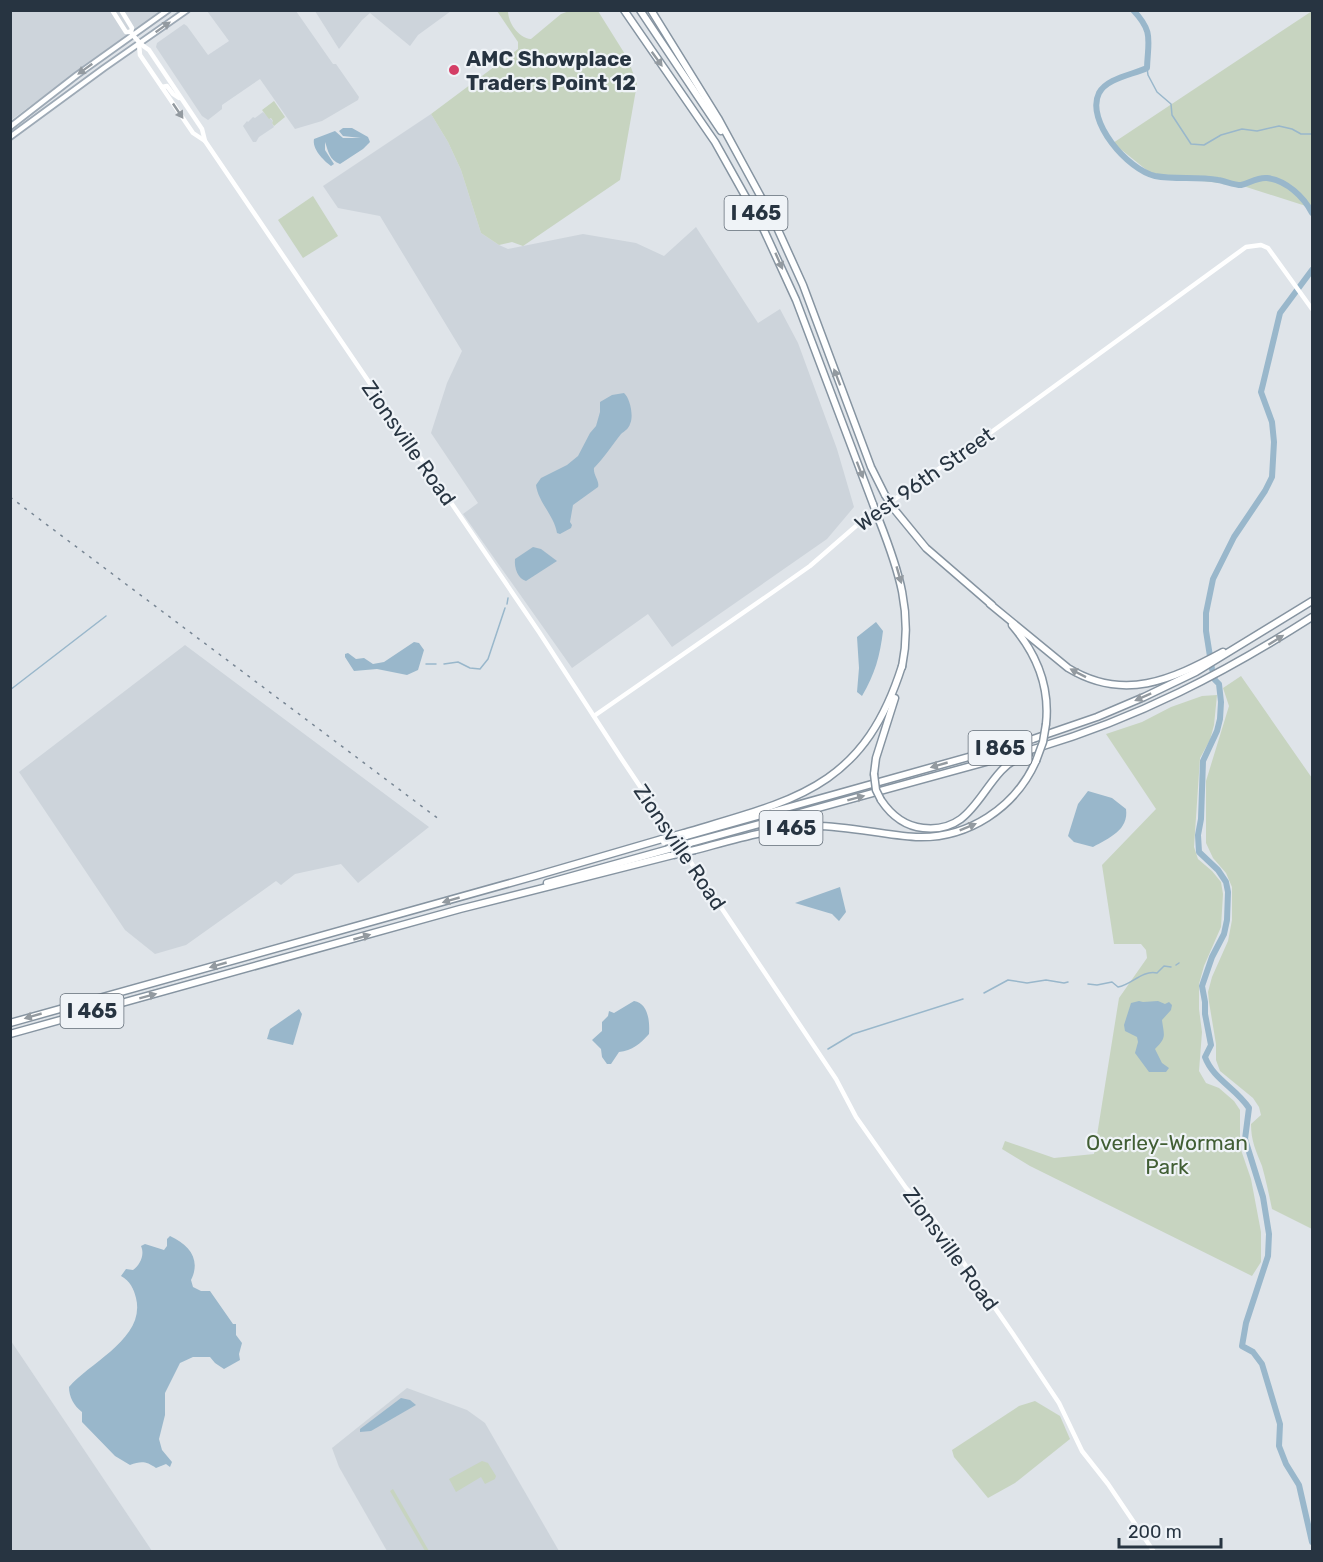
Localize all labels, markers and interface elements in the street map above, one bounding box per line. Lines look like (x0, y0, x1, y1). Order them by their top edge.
one-way arrow (154, 21, 170, 33)
place label: AMC Showplace Traders Point 12 (466, 46, 636, 95)
one-way arrow (651, 50, 663, 66)
one-way arrow (78, 63, 93, 75)
marker: AMC Showplace Traders Point 12 (447, 63, 461, 77)
one-way arrow (172, 103, 184, 119)
road number: I 465 (724, 196, 788, 230)
one-way arrow (775, 253, 784, 270)
one-way arrow (832, 368, 842, 386)
street label: Zionsville Road (357, 376, 461, 510)
street label: West 96th Street (850, 422, 998, 536)
one-way arrow (856, 461, 866, 479)
one-way arrow (895, 566, 904, 584)
one-way arrow (1268, 634, 1284, 645)
one-way arrow (1069, 668, 1086, 678)
one-way arrow (1135, 693, 1152, 702)
road number: I 865 (968, 731, 1032, 765)
one-way arrow (930, 761, 948, 771)
street label: Zionsville Road (629, 779, 731, 915)
one-way arrow (847, 793, 865, 802)
road number: I 465 (760, 811, 822, 845)
one-way arrow (959, 822, 977, 832)
one-way arrow (441, 896, 459, 905)
one-way arrow (353, 931, 371, 941)
one-way arrow (209, 961, 227, 970)
one-way arrow (139, 991, 157, 1000)
road number: I 465 (60, 994, 124, 1028)
one-way arrow (24, 1012, 42, 1022)
park label: Overley-Worman Park (1086, 1130, 1248, 1179)
street label: Zionsville Road (898, 1182, 1004, 1316)
scale bar (1119, 1511, 1221, 1549)
text: 200 m (1128, 1521, 1182, 1543)

